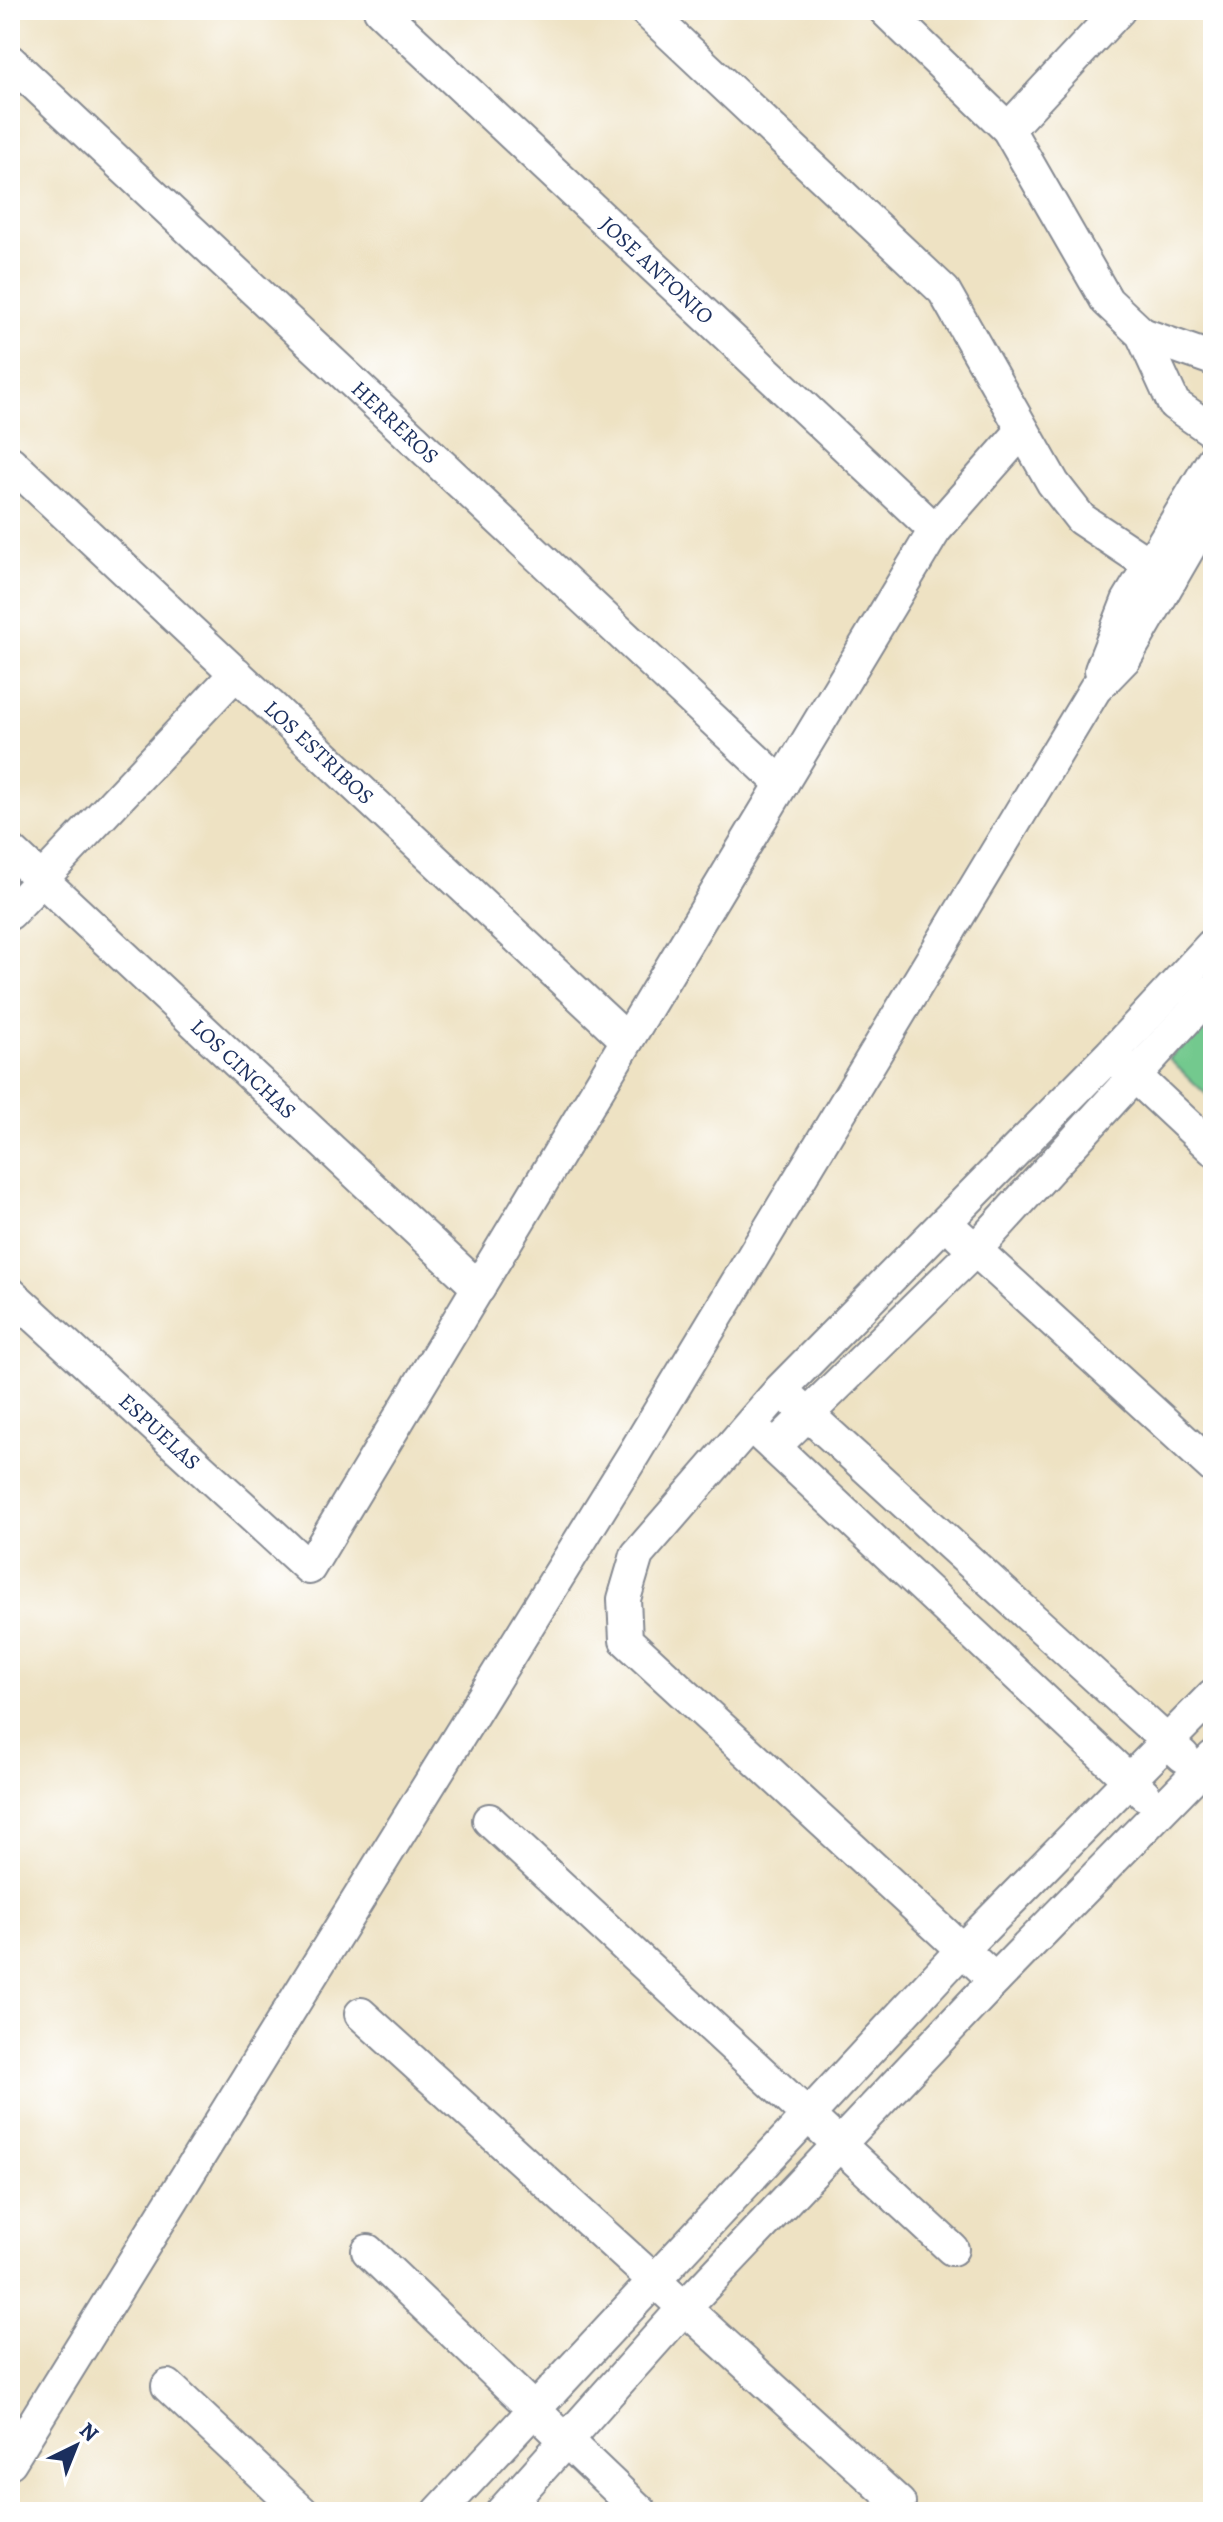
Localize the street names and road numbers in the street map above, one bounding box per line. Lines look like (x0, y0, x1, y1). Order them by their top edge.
street label: JOSE ANTONIO (593, 210, 720, 331)
street label: HERREROS (344, 374, 445, 471)
street label: LOS ESTRIBOS (257, 694, 380, 812)
street label: LOS CINCHAS (184, 1012, 303, 1126)
street label: ESPUELAS (112, 1387, 207, 1477)

